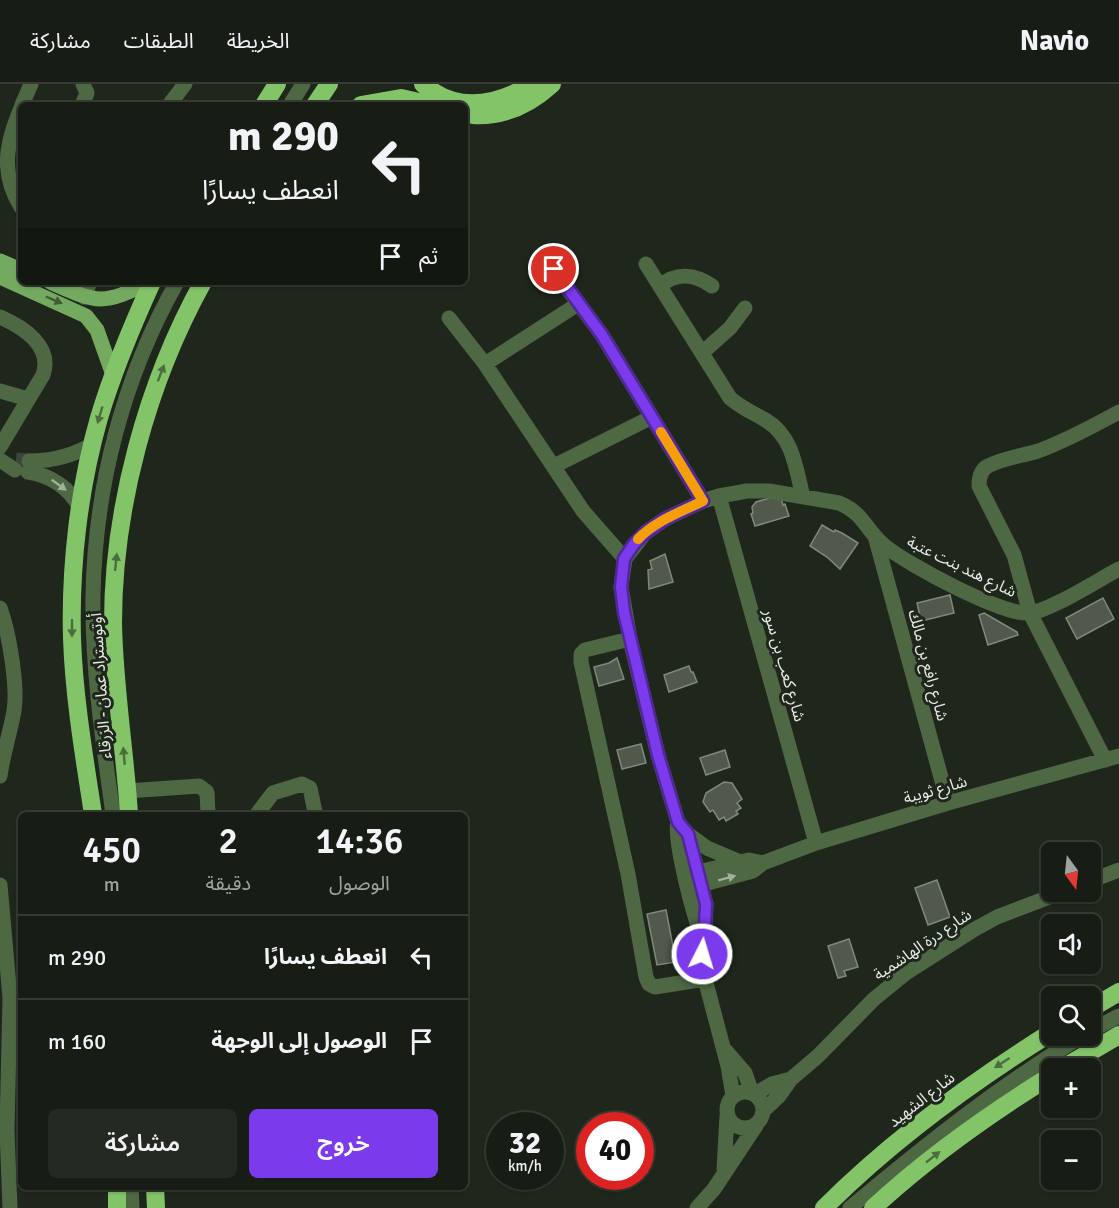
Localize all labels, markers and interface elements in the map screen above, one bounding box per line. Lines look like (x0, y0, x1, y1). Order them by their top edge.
text: Navio (1020, 24, 1089, 58)
text: مشاركة (30, 28, 91, 54)
text: الطبقات (124, 28, 194, 54)
text: الخريطة (227, 28, 290, 54)
text: 290 m (228, 111, 339, 162)
icon: left (360, 126, 438, 204)
text: انعطف يسارًا (202, 174, 339, 207)
icon: arrive (374, 240, 407, 273)
text: ثم (419, 243, 438, 270)
pin (528, 243, 579, 294)
icon: arrive (537, 252, 570, 285)
one-way arrow (45, 295, 63, 305)
one-way arrow (156, 363, 166, 381)
one-way arrow (95, 406, 104, 424)
one-way arrow (52, 478, 67, 490)
street label: شارع هند بنت عتبة (903, 532, 1020, 604)
one-way arrow (111, 552, 121, 571)
street label: شارع كعب بن سور (756, 606, 810, 724)
street label: شارع رافع بن مالك (902, 607, 953, 724)
street label: أوتوستراد عمان - الزرقاء (86, 612, 116, 760)
one-way arrow (67, 619, 77, 638)
one-way arrow (119, 747, 129, 766)
street label: شارع ثويبة (901, 771, 970, 810)
text: 2 (218, 819, 238, 864)
text: 14:36 (316, 819, 403, 864)
text: 450 (83, 828, 141, 873)
north arrow (1041, 842, 1101, 902)
map controls (1041, 842, 1101, 1190)
text: دقيقة (205, 871, 251, 896)
text: الوصول (329, 871, 390, 896)
text: m (104, 872, 120, 897)
one-way arrow (718, 873, 736, 883)
street label: شارع درة الهاشمية (870, 905, 976, 987)
button: sound (1041, 914, 1101, 974)
position arrow (670, 922, 734, 986)
icon: left (405, 941, 438, 974)
text: انعطف يسارًا (264, 943, 387, 970)
text: 290 m (48, 944, 106, 971)
button: search (1041, 986, 1101, 1046)
icon: arrive (405, 1025, 438, 1058)
text: الوصول إلى الوجهة (211, 1027, 387, 1054)
text: 160 m (48, 1028, 106, 1055)
one-way arrow (994, 1058, 1010, 1069)
button: + (1041, 1058, 1101, 1118)
street label: شارع الشهيد (884, 1068, 960, 1134)
button: مشاركة (48, 1109, 237, 1178)
button: خروج (249, 1109, 438, 1178)
speed limit sign: 40 (576, 1112, 654, 1190)
text: 32 (509, 1125, 541, 1162)
button: − (1041, 1130, 1101, 1190)
one-way arrow (925, 1151, 941, 1163)
text: km/h (508, 1157, 542, 1175)

